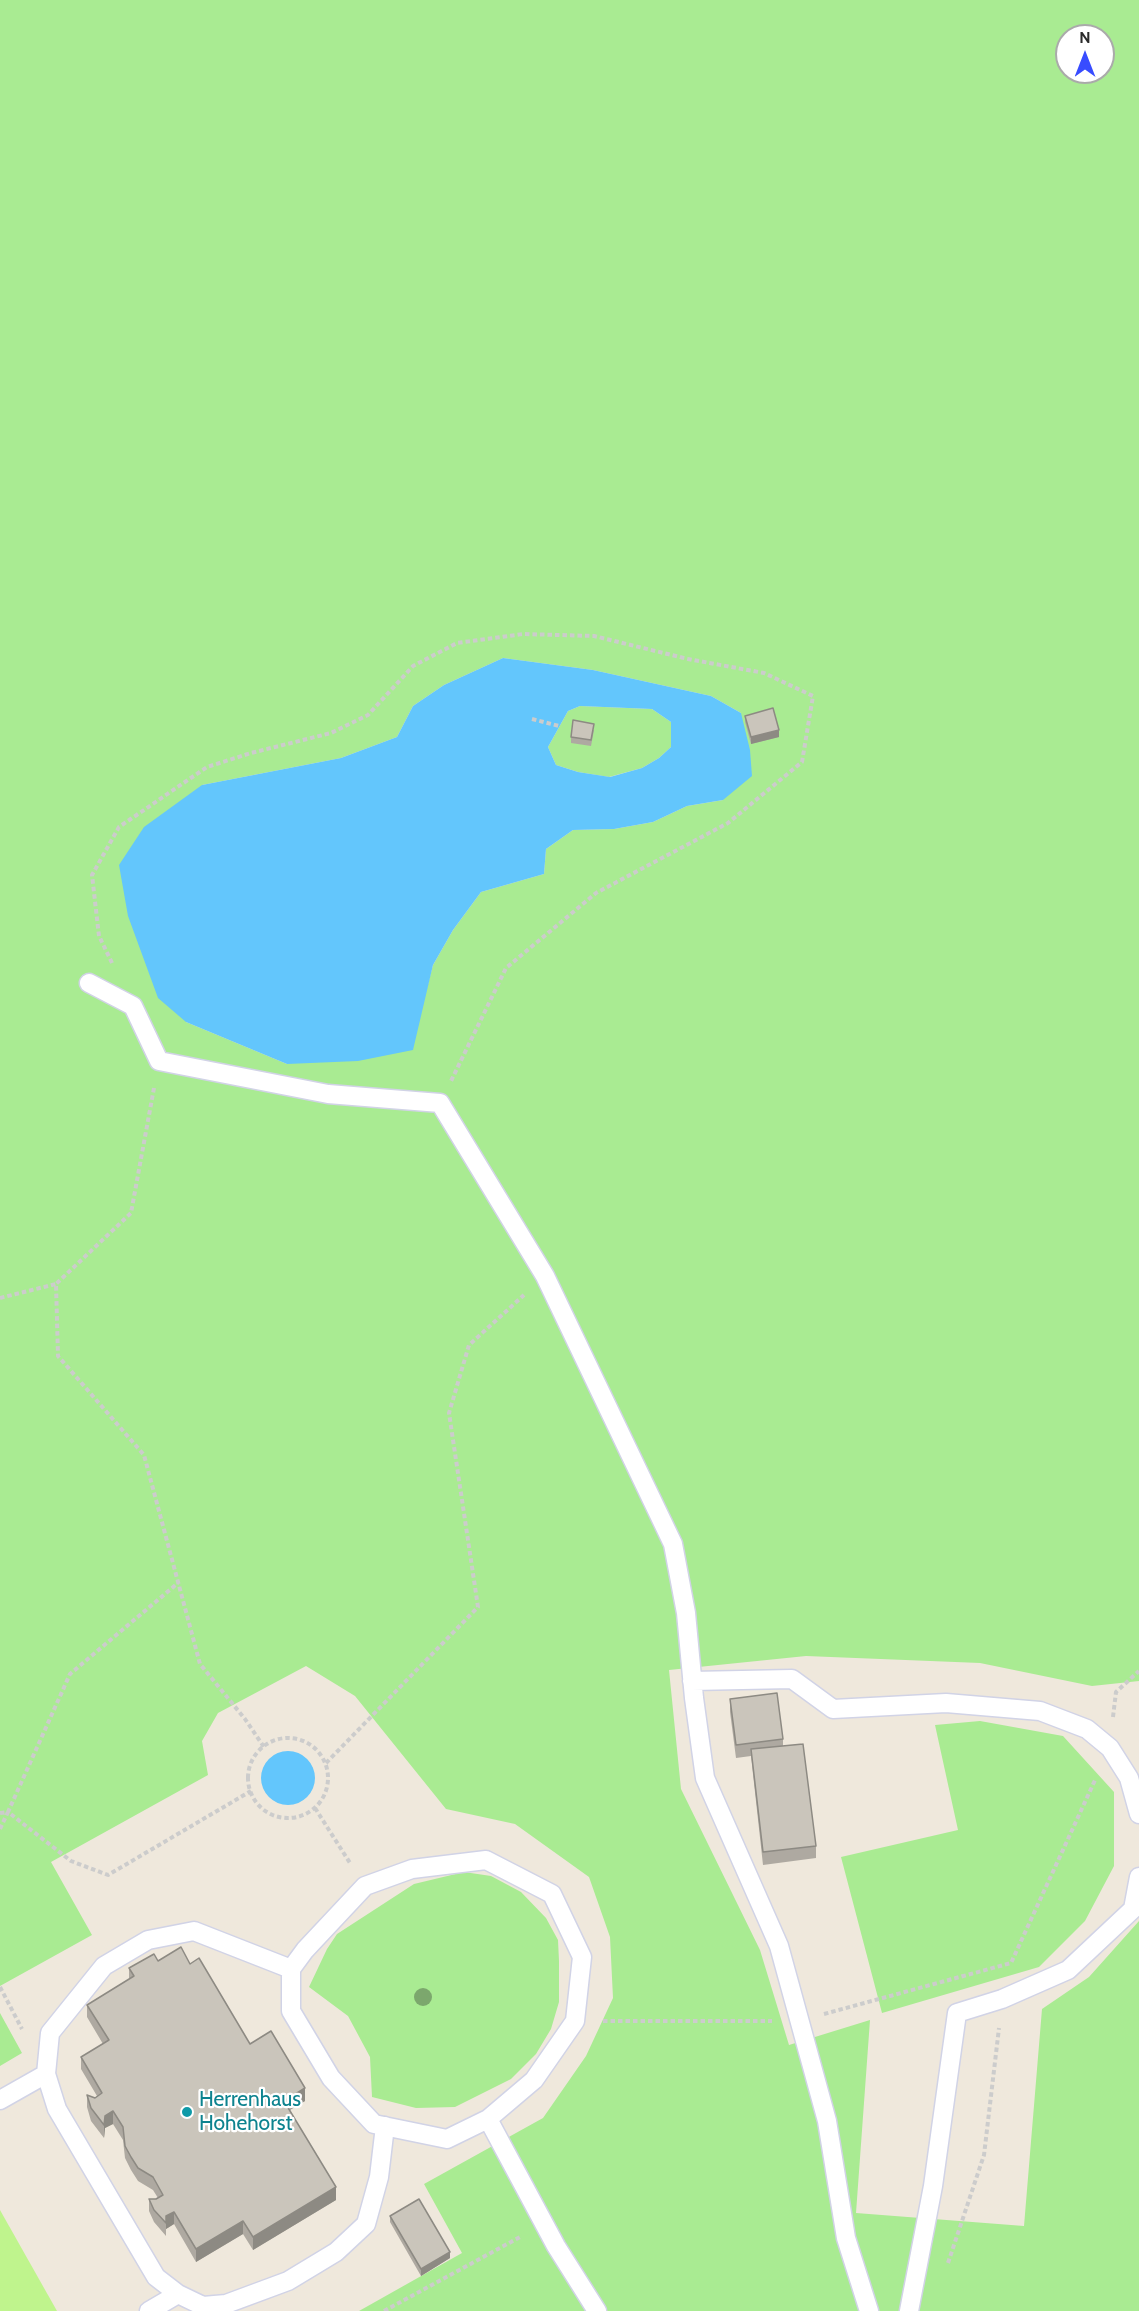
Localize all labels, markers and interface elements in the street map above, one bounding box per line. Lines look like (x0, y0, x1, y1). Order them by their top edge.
north arrow (1055, 24, 1115, 84)
text: N (1079, 28, 1091, 47)
place label: Herrenhaus Hohehorst (199, 2087, 301, 2137)
marker: Herrenhaus Hohehorst (180, 2105, 194, 2119)

